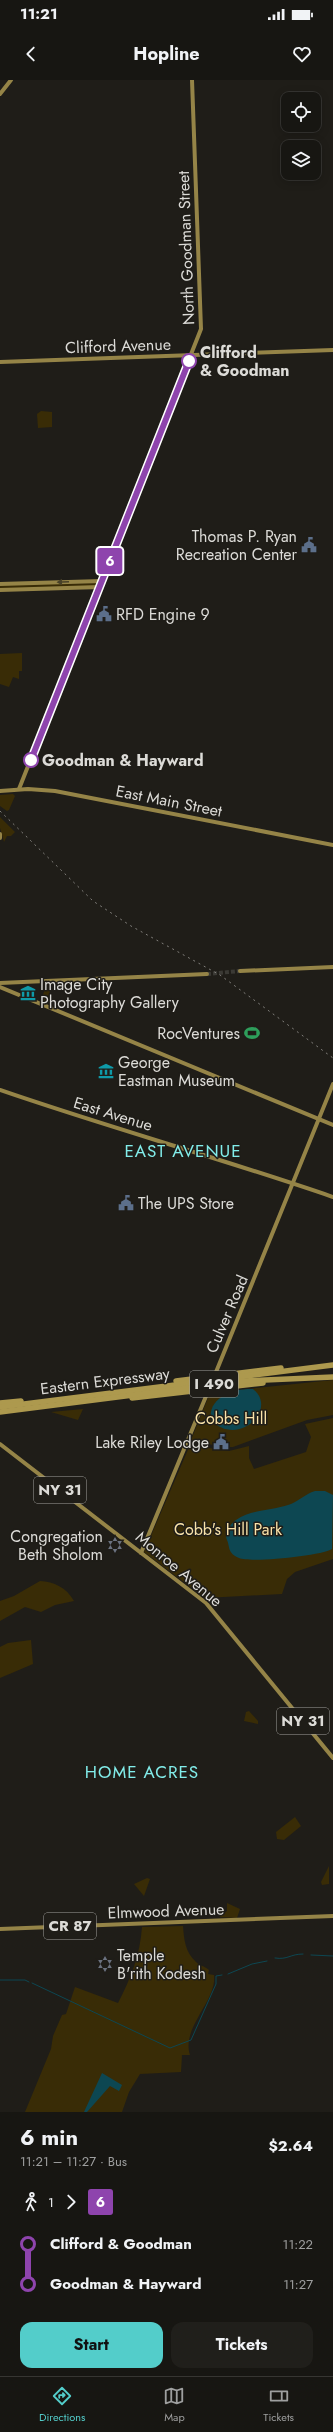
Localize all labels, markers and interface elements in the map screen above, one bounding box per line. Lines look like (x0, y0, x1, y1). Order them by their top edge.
text: 11:21 (20, 3, 58, 25)
text: Hopline (133, 41, 200, 67)
icon: back (20, 43, 42, 65)
icon: heart (291, 43, 313, 65)
map controls (281, 92, 321, 180)
button: locate (281, 92, 321, 132)
button: layers (281, 140, 321, 180)
street label: North Goodman Street (172, 170, 200, 325)
street label: Clifford Avenue (65, 333, 171, 359)
place label: Clifford & Goodman (200, 341, 290, 382)
marker: Clifford & Goodman (181, 353, 197, 369)
place label: Thomas P. Ryan Recreation Center (176, 525, 298, 566)
public building icon: Thomas P. Ryan Recreation Center (300, 536, 318, 554)
line badge: 6 (97, 548, 123, 574)
text: 6 (105, 551, 115, 571)
one-way arrow (56, 579, 69, 585)
place label: RFD Engine 9 (116, 603, 210, 626)
public building icon: RFD Engine 9 (95, 605, 113, 623)
place label: Goodman & Hayward (42, 749, 204, 772)
marker: Goodman & Hayward (23, 752, 39, 768)
street label: East Main Street (114, 779, 224, 823)
place label: Image City Photography Gallery (40, 973, 180, 1014)
museum icon: Image City Photography Gallery (19, 984, 37, 1002)
place label: RocVentures (157, 1022, 240, 1045)
sports icon: RocVentures (243, 1024, 261, 1042)
place label: George Eastman Museum (118, 1051, 235, 1092)
museum icon: George Eastman Museum (97, 1062, 115, 1080)
street label: East Avenue (71, 1091, 155, 1137)
district label: EAST AVENUE (124, 1139, 242, 1163)
place label: The UPS Store (138, 1192, 234, 1215)
public building icon: The UPS Store (117, 1194, 135, 1212)
street label: Culver Road (200, 1271, 254, 1357)
street label: Eastern Expressway (39, 1362, 172, 1400)
road number: I 490 (190, 1371, 238, 1397)
park label: Cobbs Hill (195, 1407, 267, 1430)
place label: Lake Riley Lodge (95, 1431, 209, 1454)
public building icon: Lake Riley Lodge (212, 1433, 230, 1451)
road number: NY 31 (34, 1477, 86, 1503)
park label: Cobb's Hill Park (174, 1518, 283, 1541)
place label: Congregation Beth Sholom (10, 1525, 103, 1566)
street label: Monroe Avenue (131, 1526, 227, 1612)
synagogue icon: Congregation Beth Sholom (106, 1536, 124, 1554)
road number: NY 31 (277, 1708, 329, 1734)
district label: HOME ACRES (85, 1760, 199, 1784)
street label: Elmwood Avenue (107, 1897, 225, 1925)
road number: CR 87 (44, 1913, 96, 1939)
place label: Temple B'rith Kodesh (117, 1944, 206, 1985)
synagogue icon: Temple B'rith Kodesh (96, 1955, 114, 1973)
text: 6 min (20, 2121, 78, 2153)
text: $2.64 (268, 2135, 313, 2157)
text: 11:21 – 11:27 · Bus (20, 2152, 127, 2171)
icon: walk (20, 2191, 42, 2213)
icon: forward (60, 2191, 82, 2213)
text: 6 (96, 2192, 105, 2212)
text: 1 (48, 2193, 54, 2212)
text: Clifford & Goodman (50, 2233, 192, 2255)
text: 11:22 (283, 2235, 313, 2254)
text: Goodman & Hayward (50, 2273, 201, 2295)
text: 11:27 (283, 2275, 313, 2294)
button: Start (20, 2322, 163, 2368)
button: Tickets (171, 2322, 313, 2368)
tab: Directions (39, 2385, 86, 2425)
tab: Map (163, 2385, 185, 2425)
tab: Tickets (263, 2385, 294, 2425)

